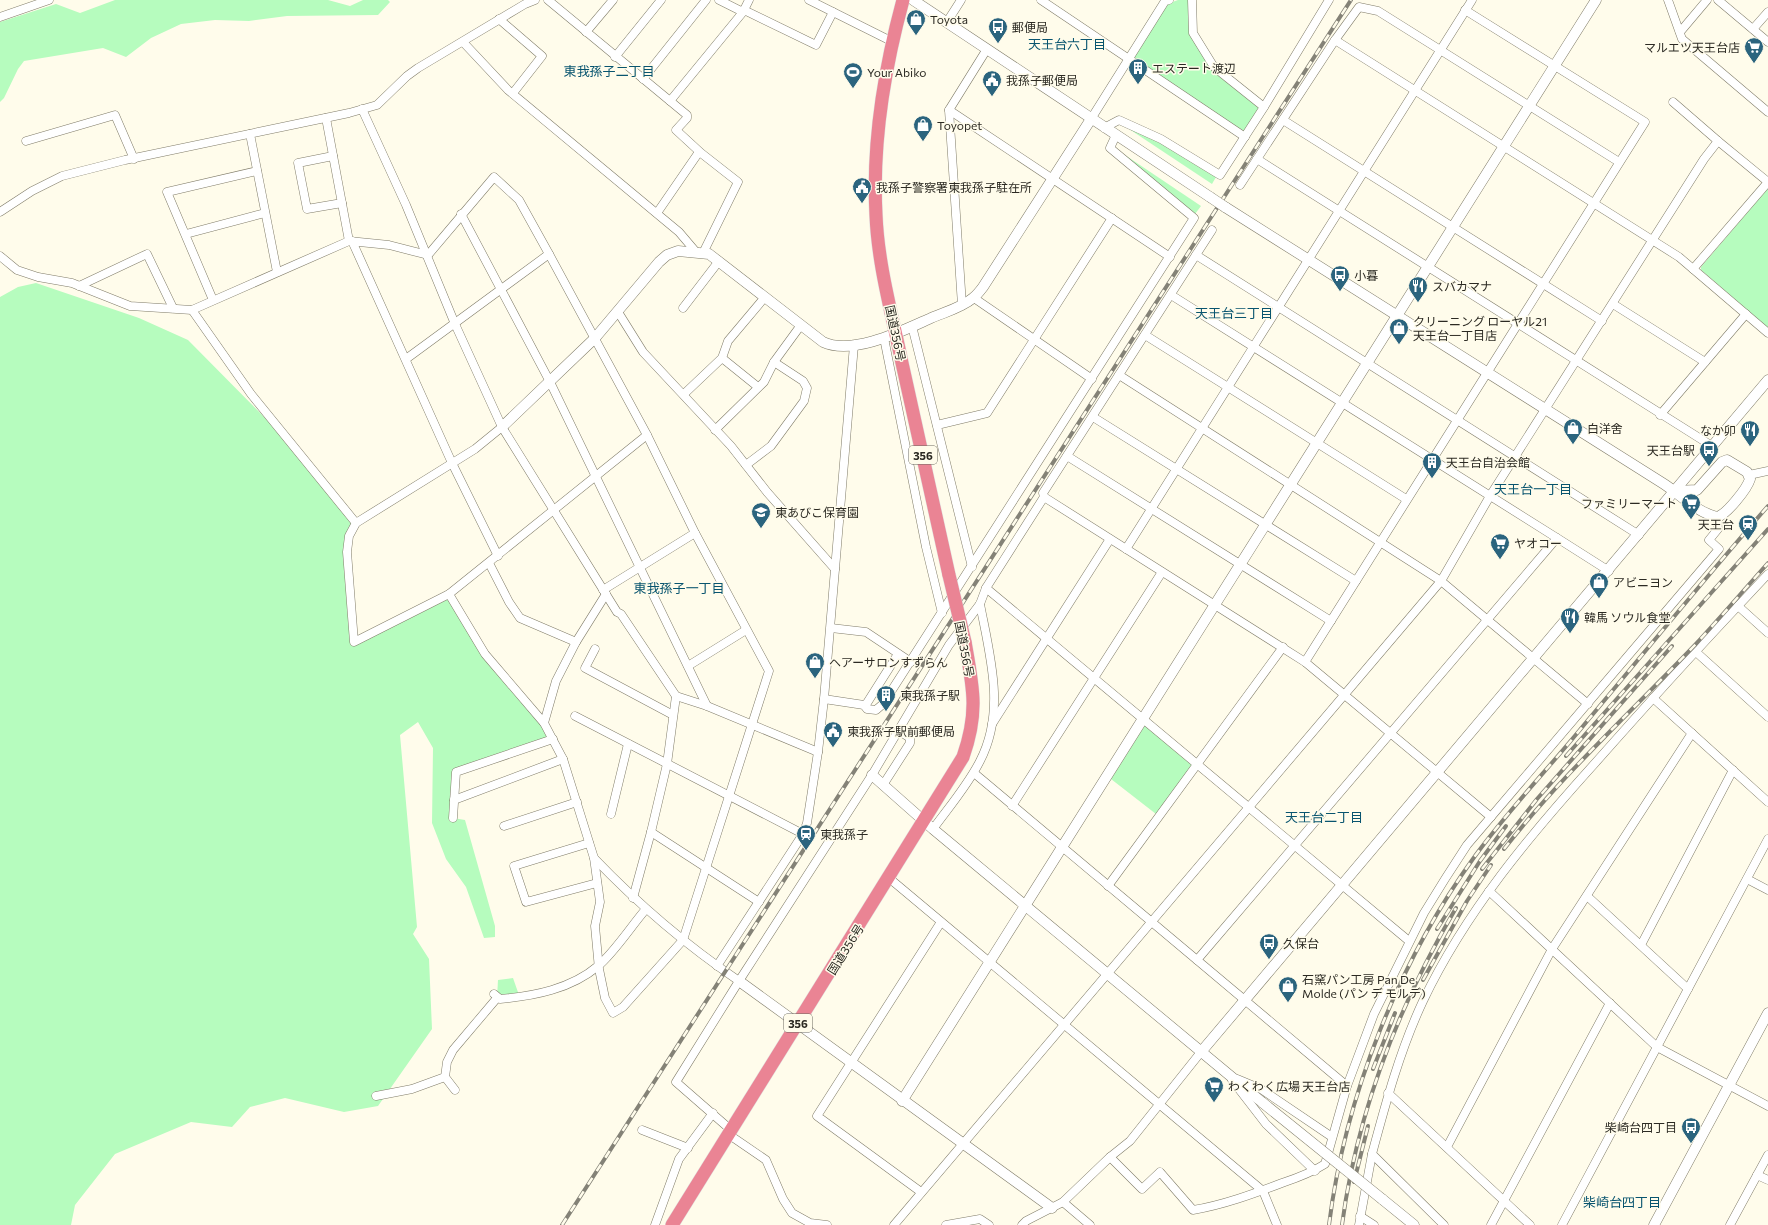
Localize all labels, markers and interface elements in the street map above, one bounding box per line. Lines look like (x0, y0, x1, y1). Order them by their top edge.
shop icon: Toyota (905, 8, 927, 36)
place label: Toyota (930, 12, 968, 26)
bus stop icon: 郵便局 (987, 16, 1009, 44)
place label: 郵便局 (1012, 20, 1048, 34)
district label: 天王台六丁目 (1028, 36, 1106, 52)
supermarket icon: マルエツ天王台店 (1743, 36, 1765, 64)
place label: マルエツ天王台店 (1644, 40, 1740, 54)
building icon: エステート渡辺 (1127, 57, 1149, 85)
sports icon: Your Abiko (842, 61, 864, 89)
place label: エステート渡辺 (1152, 61, 1236, 75)
district label: 東我孫子二丁目 (563, 63, 655, 79)
place label: Your Abiko (867, 65, 927, 79)
public building icon: 我孫子郵便局 (981, 69, 1003, 97)
place label: 我孫子郵便局 (1006, 73, 1078, 87)
shop icon: Toyopet (912, 114, 934, 142)
place label: Toyopet (937, 118, 982, 132)
public building icon: 我孫子警察署東我孫子駐在所 (851, 176, 873, 204)
place label: 我孫子警察署東我孫子駐在所 (876, 180, 1032, 194)
bus stop icon: 小暮 (1329, 264, 1351, 292)
place label: 小暮 (1354, 268, 1378, 282)
restaurant icon: スバカマナ (1407, 275, 1429, 303)
place label: スバカマナ (1432, 279, 1492, 293)
street label: 国道356号 (883, 304, 909, 362)
district label: 天王台三丁目 (1195, 305, 1273, 321)
place label: クリーニング ローヤル21 天王台一丁目店 (1413, 314, 1547, 342)
shop icon: クリーニング ローヤル21 天王台一丁目店 (1388, 317, 1410, 345)
shop icon: 白洋舍 (1562, 417, 1584, 445)
restaurant icon: なか卯 (1739, 419, 1761, 447)
place label: 白洋舍 (1587, 421, 1623, 435)
place label: なか卯 (1700, 423, 1736, 437)
bus stop icon: 天王台駅 (1698, 439, 1720, 467)
place label: 天王台駅 (1647, 443, 1695, 457)
road number: 356 (909, 446, 937, 464)
building icon: 天王台自治会館 (1421, 451, 1443, 479)
place label: 天王台自治会館 (1446, 455, 1530, 469)
district label: 天王台一丁目 (1494, 481, 1572, 497)
supermarket icon: ファミリーマート (1680, 492, 1702, 520)
place label: ファミリーマート (1581, 496, 1677, 510)
school or university icon: 東あびこ保育園 (750, 501, 772, 529)
place label: 東あびこ保育園 (775, 505, 859, 519)
station icon: 天王台 (1737, 513, 1759, 541)
place label: 天王台 (1698, 517, 1734, 531)
supermarket icon: ヤオコー (1489, 532, 1511, 560)
place label: ヤオコー (1514, 536, 1562, 550)
shop icon: アビニヨン (1588, 571, 1610, 599)
place label: アビニヨン (1613, 575, 1673, 589)
district label: 東我孫子一丁目 (633, 580, 725, 596)
restaurant icon: 韓馬 ソウル食堂 (1559, 606, 1581, 634)
place label: 韓馬 ソウル食堂 (1584, 610, 1670, 624)
street label: 国道356号 (953, 620, 977, 678)
shop icon: ヘアーサロンすずらん (804, 651, 826, 679)
place label: ヘアーサロンすずらん (829, 655, 948, 669)
building icon: 東我孫子駅 (875, 684, 897, 712)
place label: 東我孫子駅 (900, 688, 960, 702)
public building icon: 東我孫子駅前郵便局 (822, 720, 844, 748)
place label: 東我孫子駅前郵便局 (847, 724, 955, 738)
district label: 天王台二丁目 (1285, 809, 1363, 825)
station icon: 東我孫子 (795, 823, 817, 851)
place label: 東我孫子 (820, 827, 868, 841)
street label: 国道356号 (824, 921, 866, 977)
bus stop icon: 久保台 (1258, 932, 1280, 960)
place label: 久保台 (1283, 936, 1319, 950)
place label: 石窯パン工房 Pan De Molde (パン デ モルデ) (1302, 972, 1426, 1000)
shop icon: 石窯パン工房 Pan De Molde (パン デ モルデ) (1277, 975, 1299, 1003)
road number: 356 (784, 1014, 812, 1032)
supermarket icon: わくわく広場 天王台店 (1203, 1075, 1225, 1103)
place label: わくわく広場 天王台店 (1228, 1079, 1350, 1093)
bus stop icon: 柴崎台四丁目 (1680, 1116, 1702, 1144)
place label: 柴崎台四丁目 (1605, 1120, 1677, 1134)
district label: 柴崎台四丁目 (1583, 1194, 1661, 1210)

